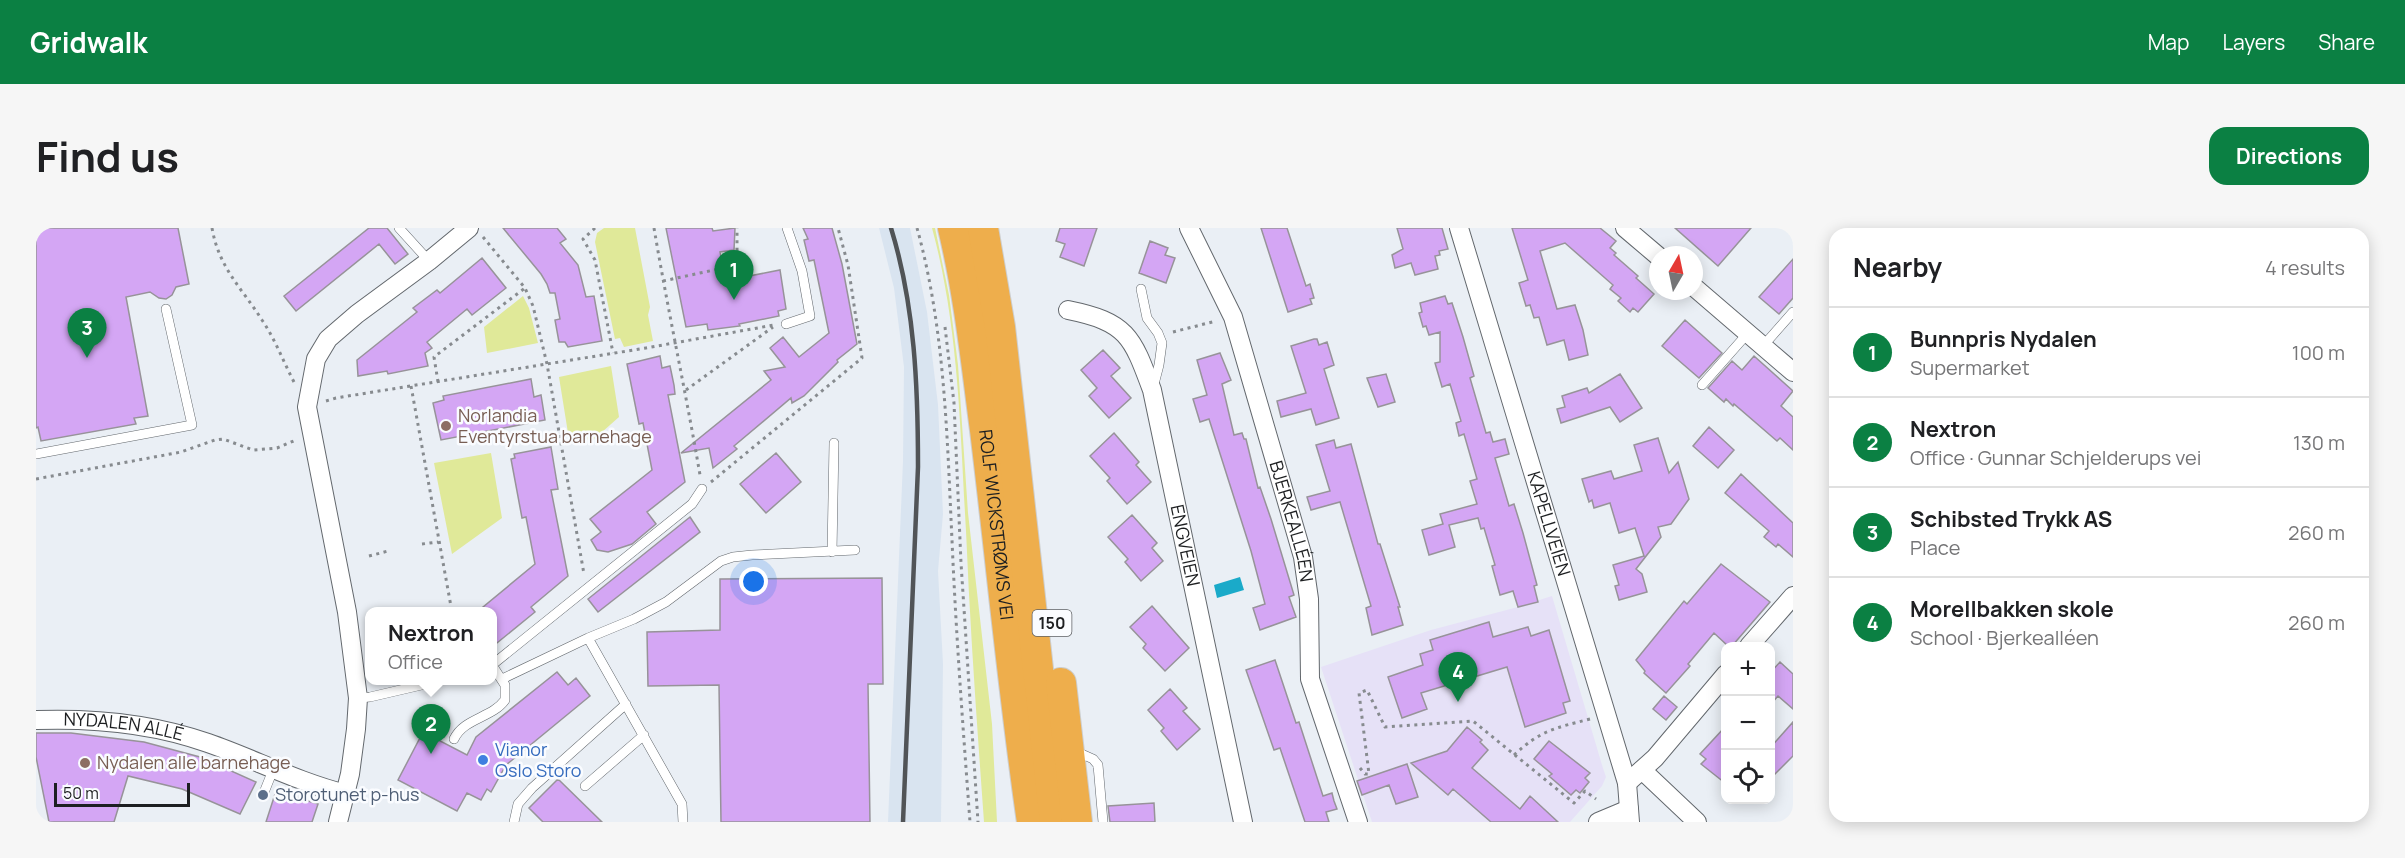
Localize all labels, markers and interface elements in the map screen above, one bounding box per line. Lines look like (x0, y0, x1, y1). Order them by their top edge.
text: Gridwalk (30, 23, 147, 61)
text: Map (2148, 28, 2189, 56)
text: Layers (2222, 28, 2285, 56)
text: Share (2318, 28, 2375, 56)
text: Find us (36, 127, 179, 185)
button: Directions (2209, 127, 2369, 185)
north arrow (1649, 246, 1703, 300)
text: Nearby (1853, 249, 1942, 285)
pin: 1 (714, 250, 754, 300)
text: 4 results (2265, 254, 2345, 281)
pin: 3 (68, 308, 106, 358)
text: Bunnpris Nydalen (1910, 324, 2097, 354)
text: 1 (1868, 339, 1877, 366)
text: 100 m (2292, 339, 2345, 366)
text: Supermarket (1910, 354, 2030, 381)
place label: Norlandia Eventyrstua barnehage (458, 403, 652, 448)
text: Nextron (1910, 414, 1996, 444)
marker: Norlandia Eventyrstua barnehage (439, 419, 453, 433)
street label: ROLF WICKSTRØMS VEI (974, 428, 1020, 621)
text: 2 (1867, 429, 1878, 456)
text: 130 m (2293, 429, 2345, 456)
text: Office · Gunnar Schjelderups vei (1910, 444, 2201, 471)
street label: BJERKEALLÉEN (1265, 458, 1319, 583)
street label: KAPELLVEIEN (1522, 468, 1577, 579)
street label: ENGVEIEN (1165, 502, 1206, 588)
text: Schibsted Trykk AS (1910, 504, 2112, 534)
text: 3 (1867, 519, 1878, 546)
text: 260 m (2288, 519, 2345, 546)
text: Place (1910, 534, 1960, 561)
your location (739, 567, 768, 596)
text: Morellbakken skole (1910, 594, 2114, 624)
popup (365, 607, 497, 685)
text: 4 (1866, 609, 1879, 636)
text: 260 m (2288, 609, 2345, 636)
road number: 150 (1032, 610, 1072, 636)
text: Nextron (388, 618, 474, 648)
text: School · Bjerkealléen (1910, 624, 2099, 651)
map controls (1721, 642, 1775, 804)
button: + (1721, 642, 1775, 696)
text: Office (388, 648, 443, 675)
pin: 4 (1438, 652, 1478, 702)
button: − (1721, 696, 1775, 750)
pin: 2 (412, 704, 450, 754)
street label: NYDALEN ALLÉ (63, 707, 186, 746)
place label: Vianor Oslo Storo (495, 737, 581, 782)
place label: Nydalen alle barnehage (97, 750, 291, 774)
button: locate (1721, 750, 1775, 804)
marker: Vianor Oslo Storo (476, 753, 490, 767)
marker: Nydalen alle barnehage (78, 756, 92, 770)
scale bar (54, 780, 190, 808)
text: 50 m (63, 782, 99, 804)
place label: Storotunet p-hus (275, 782, 419, 806)
marker: Storotunet p-hus (256, 788, 270, 802)

